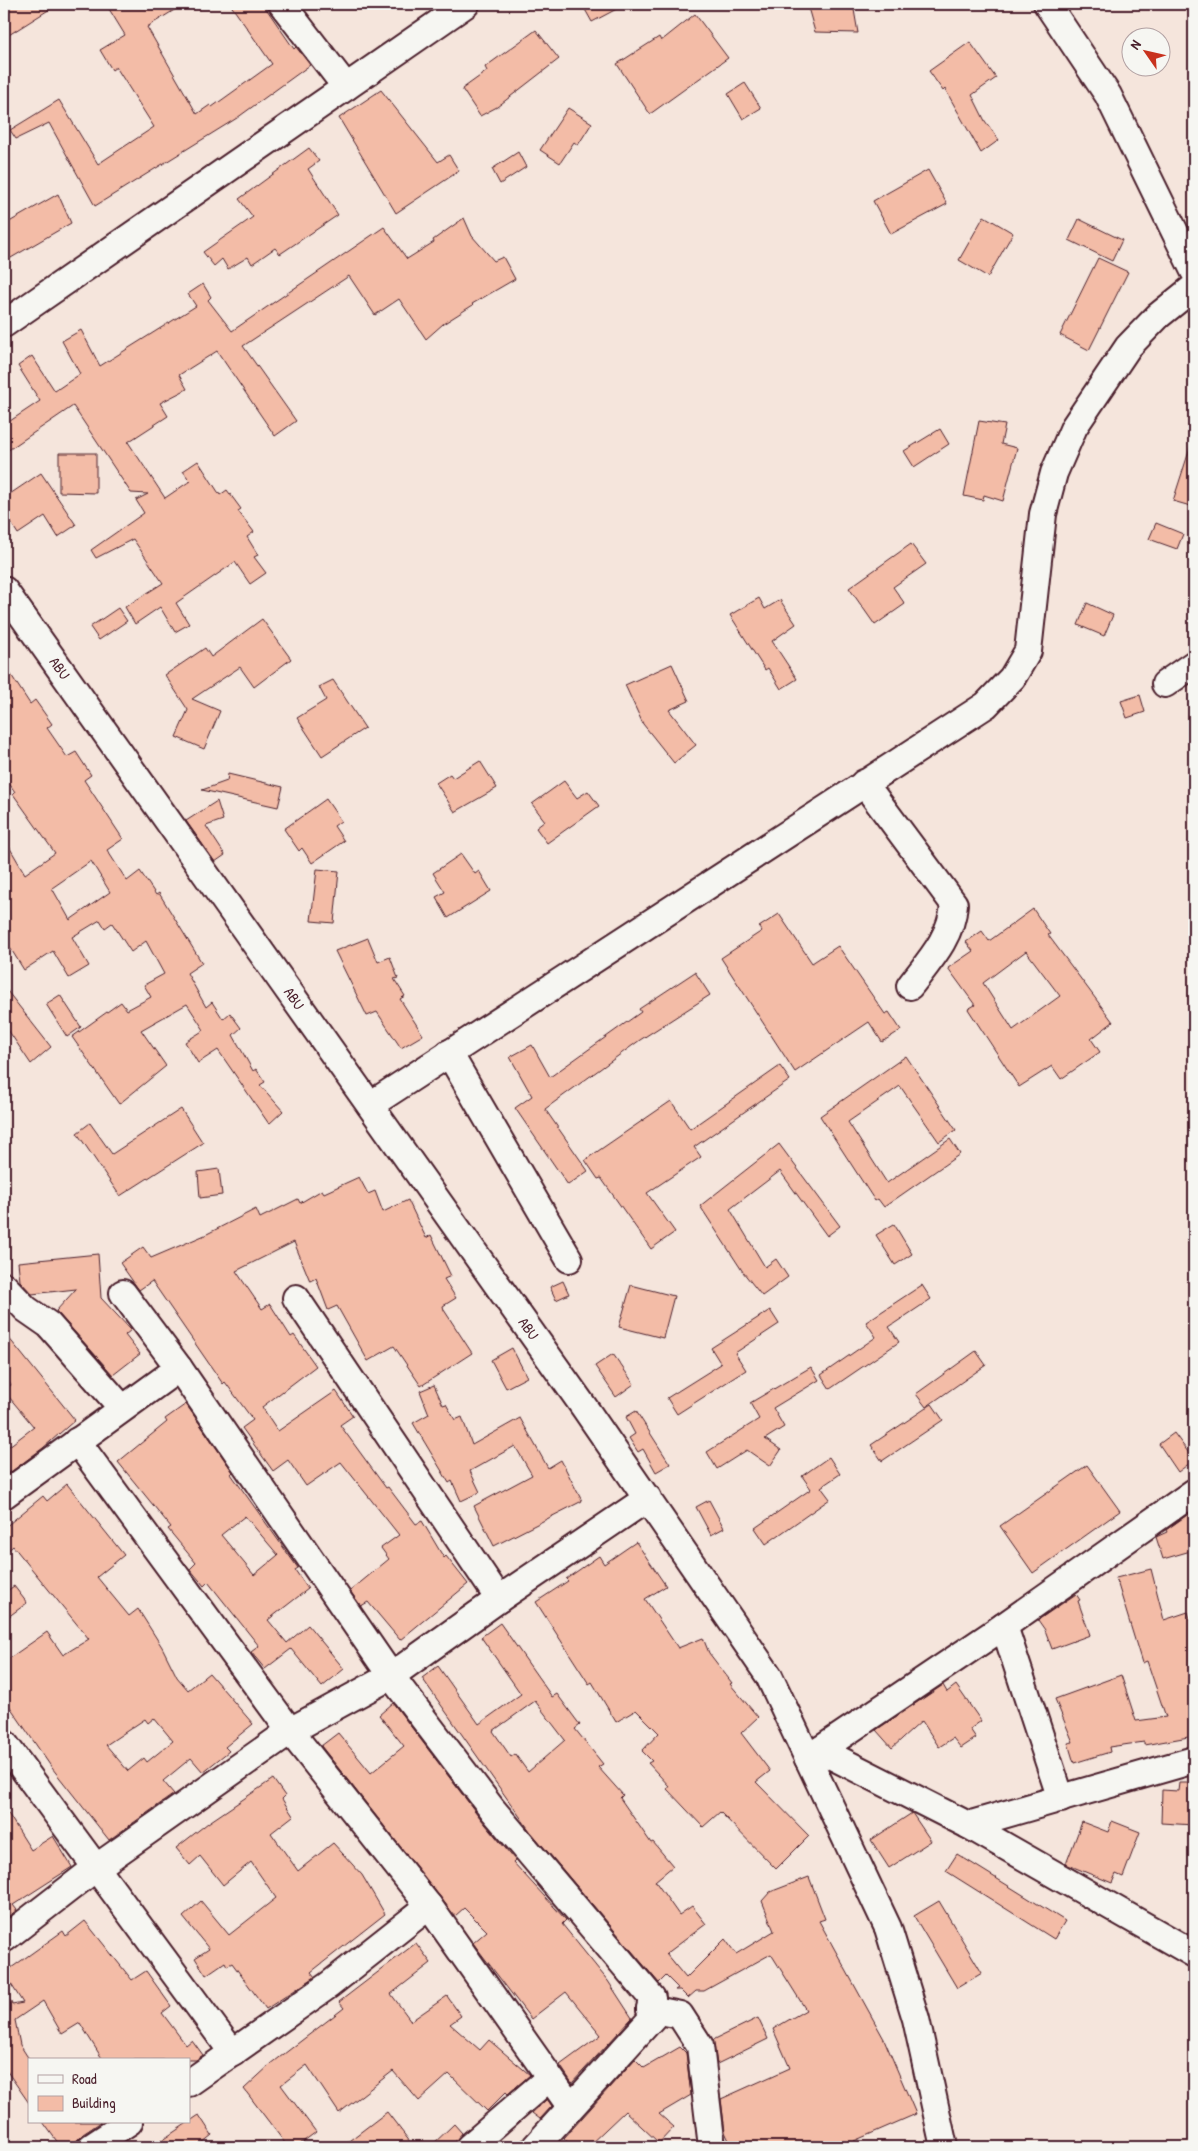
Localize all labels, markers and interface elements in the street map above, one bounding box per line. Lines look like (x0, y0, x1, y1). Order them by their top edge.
north arrow (1120, 28, 1170, 78)
text: N (1125, 36, 1145, 53)
street label: ABU (45, 652, 75, 684)
street label: ABU (279, 983, 310, 1014)
street label: ABU (514, 1313, 544, 1344)
legend (28, 2058, 190, 2124)
text: Road (72, 2068, 97, 2089)
text: Building (72, 2092, 116, 2113)

